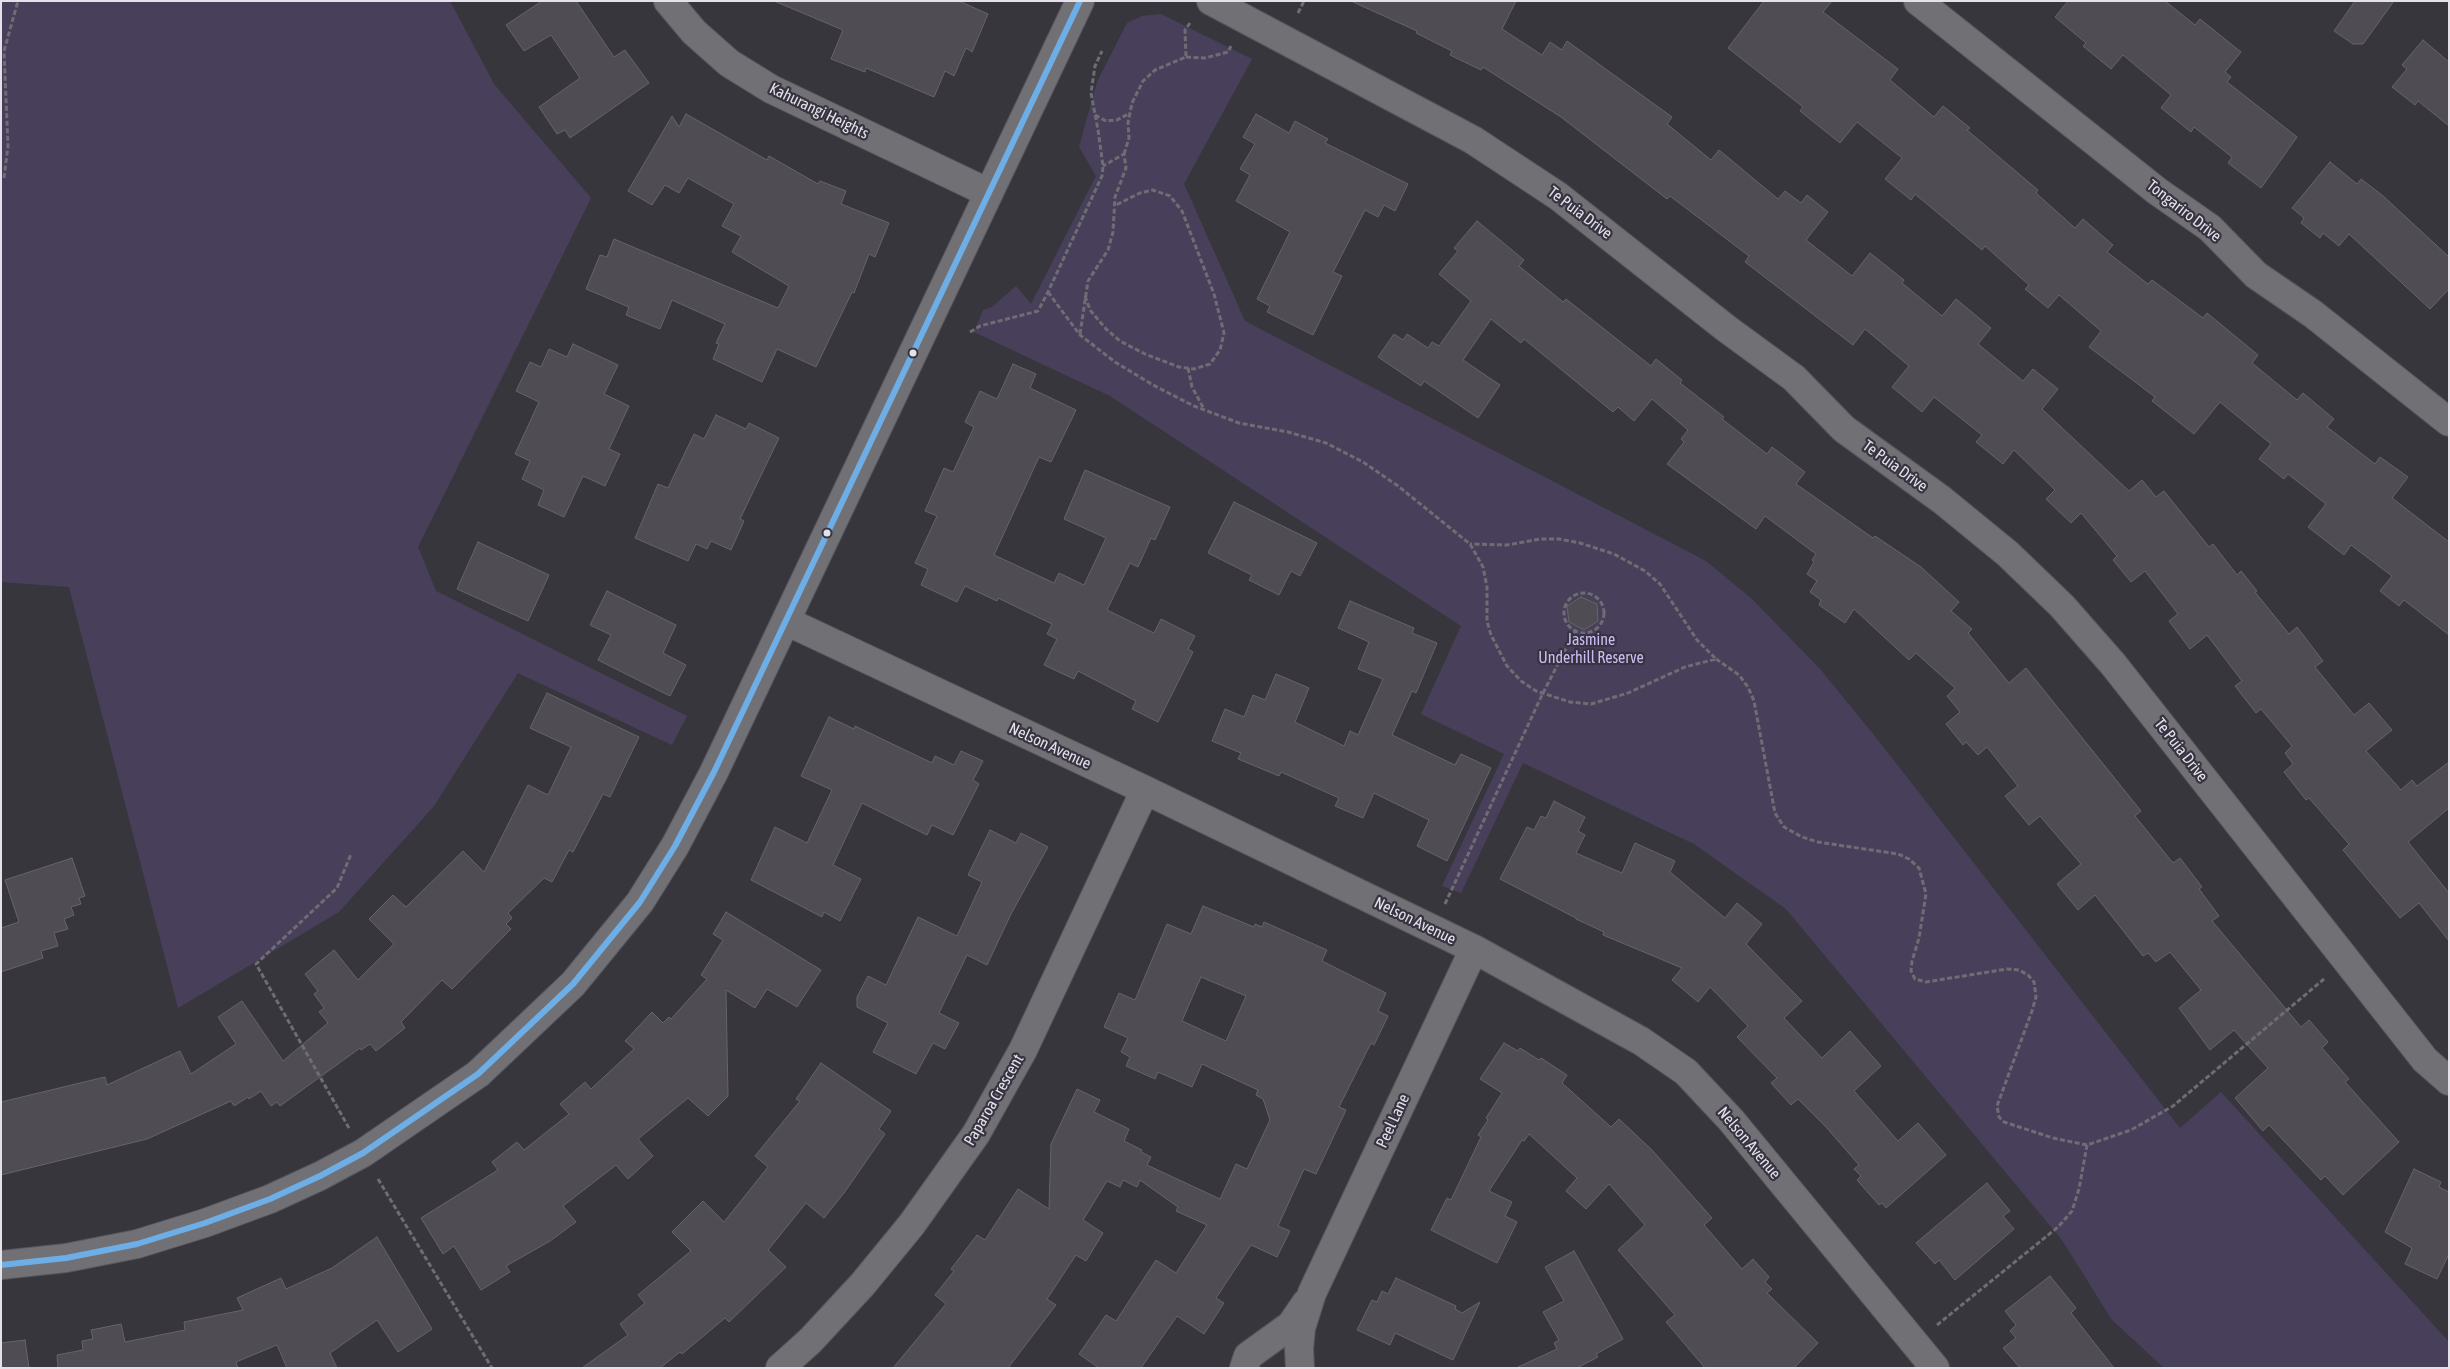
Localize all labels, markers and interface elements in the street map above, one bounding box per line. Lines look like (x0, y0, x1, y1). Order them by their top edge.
street label: Kahurangi Heights (766, 79, 872, 143)
street label: Tongariro Drive (2143, 176, 2225, 246)
street label: Te Puia Drive (1544, 183, 1616, 243)
unlabelled marker (908, 348, 918, 358)
street label: Te Puia Drive (1859, 436, 1931, 496)
unlabelled marker (822, 528, 832, 538)
park label: Jasmine Underhill Reserve (1538, 630, 1644, 668)
street label: Te Puia Drive (2150, 714, 2212, 786)
street label: Nelson Avenue (1006, 719, 1094, 773)
street label: Nelson Avenue (1371, 893, 1459, 949)
street label: Paparoa Crescent (960, 1051, 1028, 1149)
street label: Peel Lane (1372, 1091, 1414, 1151)
street label: Nelson Avenue (1713, 1103, 1785, 1183)

